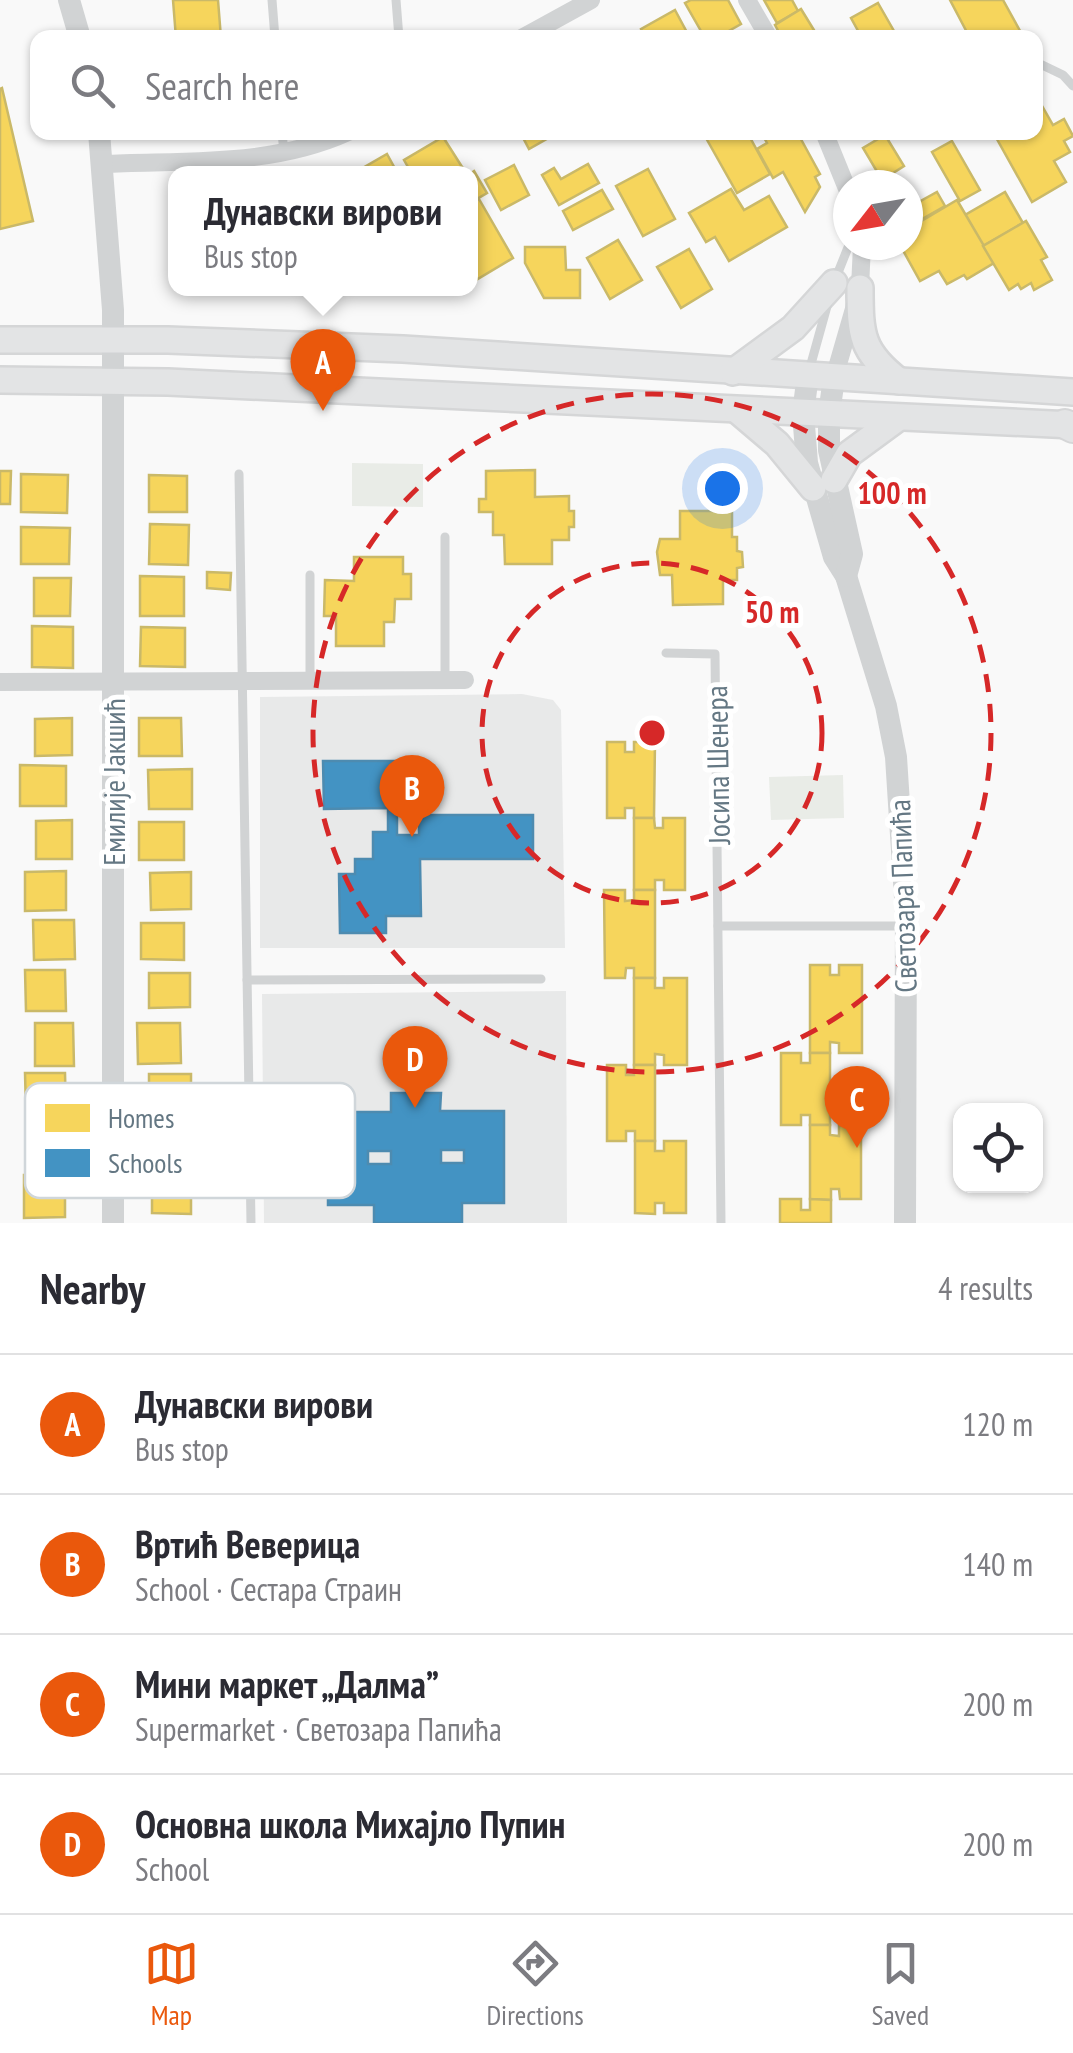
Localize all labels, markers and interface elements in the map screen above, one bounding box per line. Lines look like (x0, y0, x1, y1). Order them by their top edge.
search box (30, 30, 1043, 140)
icon: search (65, 58, 120, 113)
text: Search here (145, 61, 299, 110)
popup (168, 166, 478, 296)
north arrow (833, 170, 923, 260)
text: Дунавски вирови (204, 186, 442, 235)
text: Bus stop (204, 235, 298, 277)
pin: A (290, 328, 356, 411)
your location (697, 463, 748, 514)
text: 100 m (857, 473, 927, 512)
text: 50 m (745, 592, 799, 631)
street label: Јосипа Шенера (696, 685, 738, 846)
street label: Емилије Јакшић (94, 698, 133, 866)
centre of rings (634, 715, 670, 751)
pin: B (380, 754, 444, 837)
street label: Светозара Папића (879, 799, 925, 993)
pin: D (382, 1026, 448, 1108)
pin: C (824, 1066, 890, 1148)
legend (25, 1083, 355, 1198)
text: Homes (108, 1099, 174, 1136)
map controls (953, 1103, 1043, 1193)
button: locate (953, 1103, 1043, 1193)
text: Schools (108, 1144, 182, 1181)
text: Nearby (40, 1261, 145, 1316)
text: 4 results (938, 1267, 1033, 1309)
text: Дунавски вирови (135, 1379, 373, 1428)
text: A (64, 1403, 81, 1445)
text: 120 m (962, 1403, 1033, 1445)
text: Bus stop (135, 1428, 229, 1470)
text: Вртић Веверица (135, 1519, 360, 1568)
text: B (65, 1543, 80, 1585)
text: 140 m (962, 1543, 1033, 1585)
text: School · Сестара Страин (135, 1568, 402, 1610)
text: Мини маркет „Далма” (135, 1659, 439, 1708)
text: C (65, 1683, 80, 1725)
text: 200 m (962, 1683, 1033, 1725)
text: Supermarket · Светозара Папића (135, 1708, 502, 1750)
text: Основна школа Михајло Пупин (135, 1799, 565, 1848)
text: D (64, 1823, 81, 1865)
text: 200 m (962, 1823, 1033, 1865)
text: School (135, 1848, 209, 1890)
tab: Map (144, 1936, 199, 2033)
tab: Directions (486, 1936, 584, 2033)
tab: Saved (871, 1936, 929, 2033)

